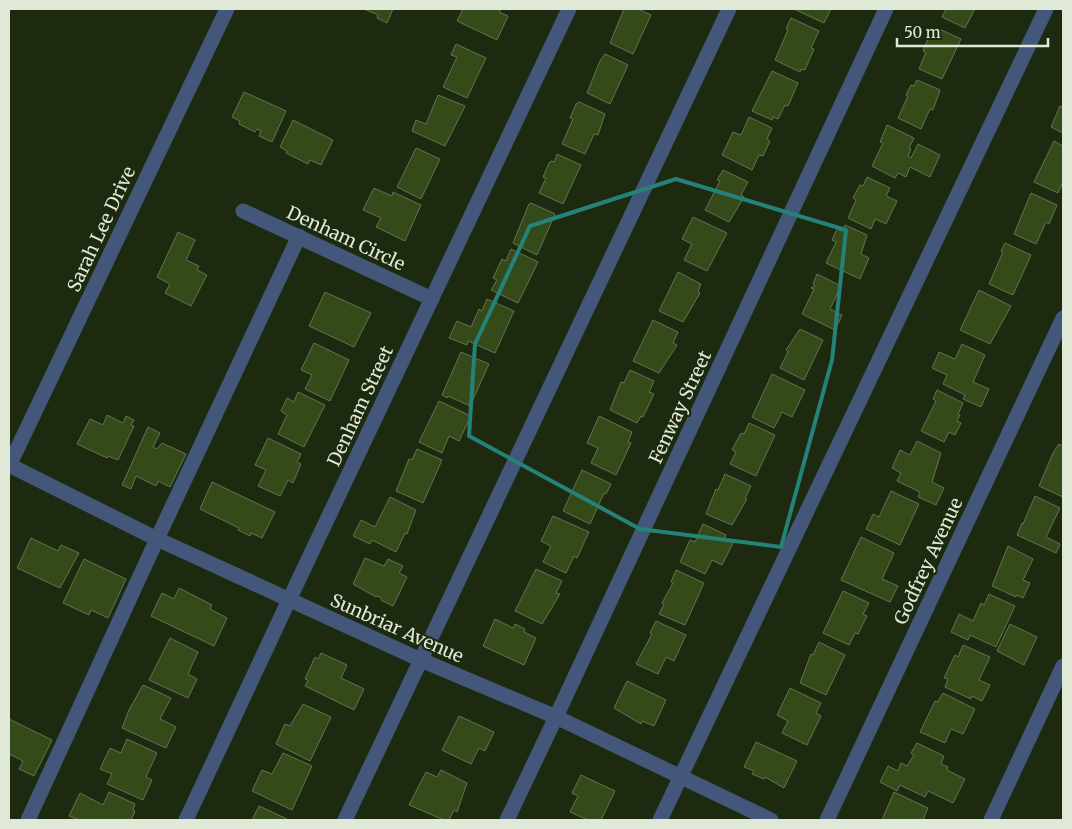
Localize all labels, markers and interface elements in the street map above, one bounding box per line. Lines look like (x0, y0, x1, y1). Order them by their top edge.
scale bar (897, 15, 1048, 47)
text: 50 m (904, 23, 941, 42)
street label: Sarah Lee Drive (62, 163, 140, 295)
street label: Denham Circle (283, 201, 409, 275)
street label: Denham Street (322, 342, 398, 470)
street label: Fenway Street (644, 347, 716, 467)
street label: Godfrey Avenue (889, 494, 967, 628)
street label: Sunbriar Avenue (327, 588, 467, 668)

